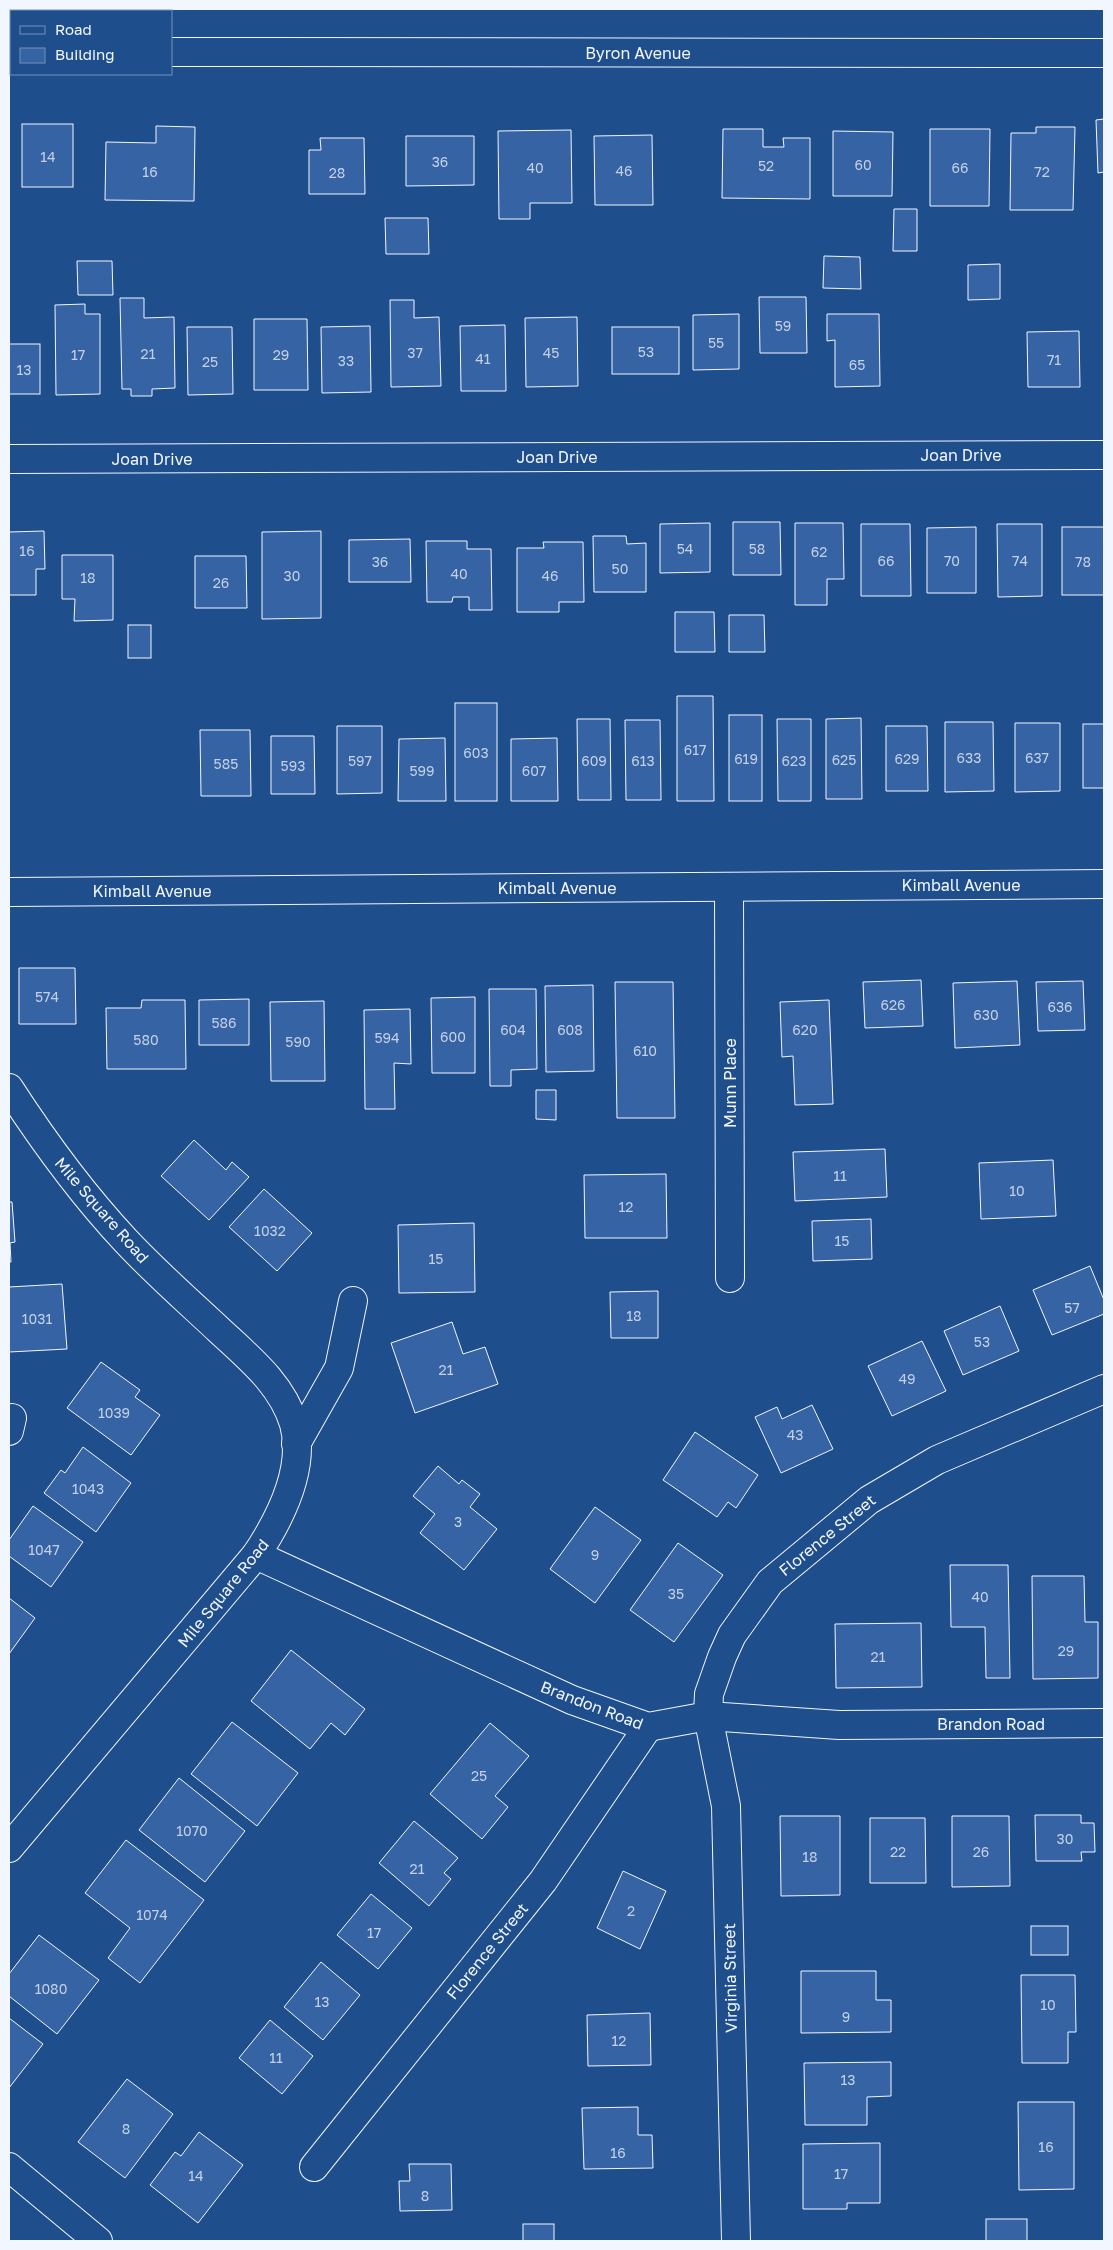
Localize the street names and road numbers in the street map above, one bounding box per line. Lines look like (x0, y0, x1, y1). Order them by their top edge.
street label: Byron Avenue (585, 43, 691, 63)
street label: Joan Drive (920, 445, 1002, 465)
street label: Joan Drive (516, 447, 598, 467)
street label: Joan Drive (111, 449, 193, 469)
street label: Kimball Avenue (901, 875, 1021, 895)
street label: Kimball Avenue (497, 878, 617, 898)
street label: Kimball Avenue (92, 881, 212, 901)
street label: Munn Place (720, 1038, 740, 1128)
street label: Mile Square Road (51, 1153, 153, 1267)
street label: Florence Street (775, 1490, 879, 1580)
street label: Mile Square Road (173, 1535, 273, 1651)
street label: Brandon Road (538, 1676, 646, 1734)
street label: Brandon Road (937, 1714, 1045, 1734)
street label: Florence Street (442, 1899, 532, 2003)
street label: Virginia Street (719, 1923, 741, 2033)

